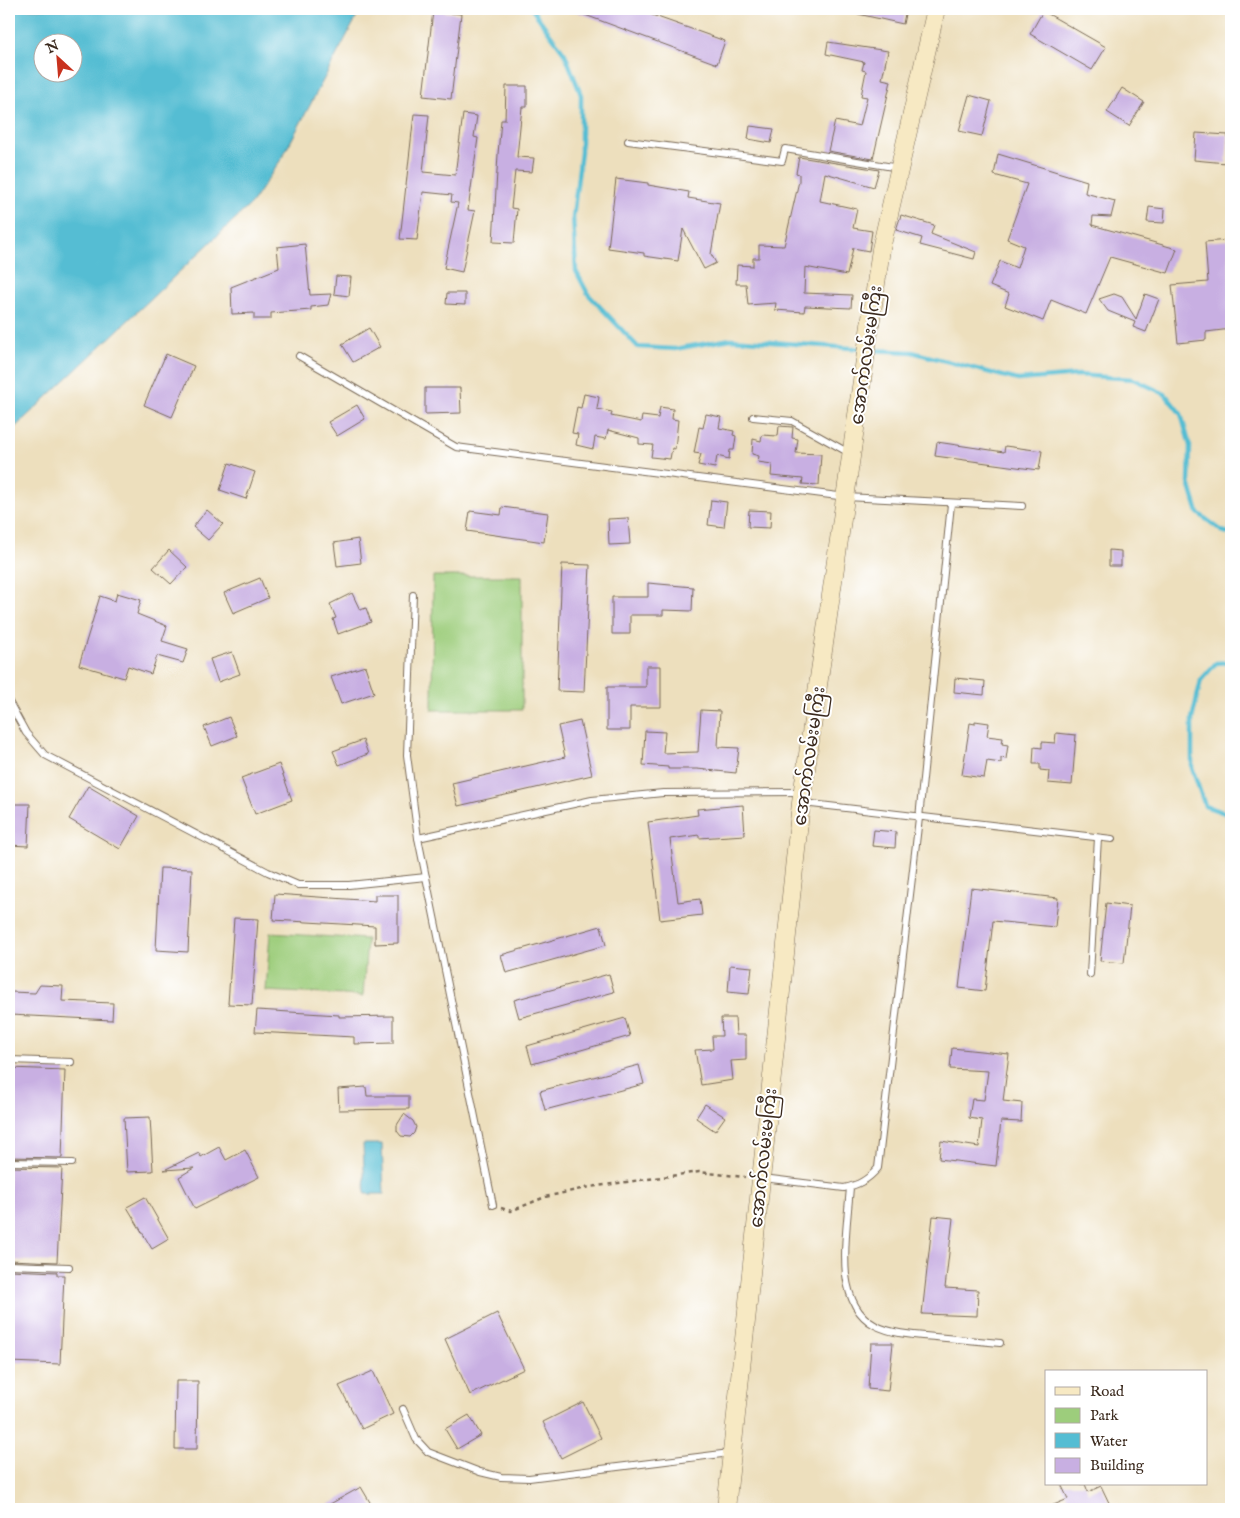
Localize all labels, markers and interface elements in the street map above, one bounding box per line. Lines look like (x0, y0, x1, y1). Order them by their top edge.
north arrow (32, 32, 82, 82)
text: N (42, 36, 62, 58)
street label: အောက်လမ်းမကြီး (842, 284, 891, 426)
street label: အောက်လမ်းမကြီး (785, 685, 834, 827)
street label: အောက်လမ်းမကြီး (742, 1087, 785, 1229)
legend (1045, 1370, 1208, 1486)
text: Road (1090, 1382, 1125, 1401)
text: Park (1090, 1406, 1120, 1425)
text: Water (1090, 1432, 1128, 1451)
text: Building (1090, 1456, 1145, 1475)

